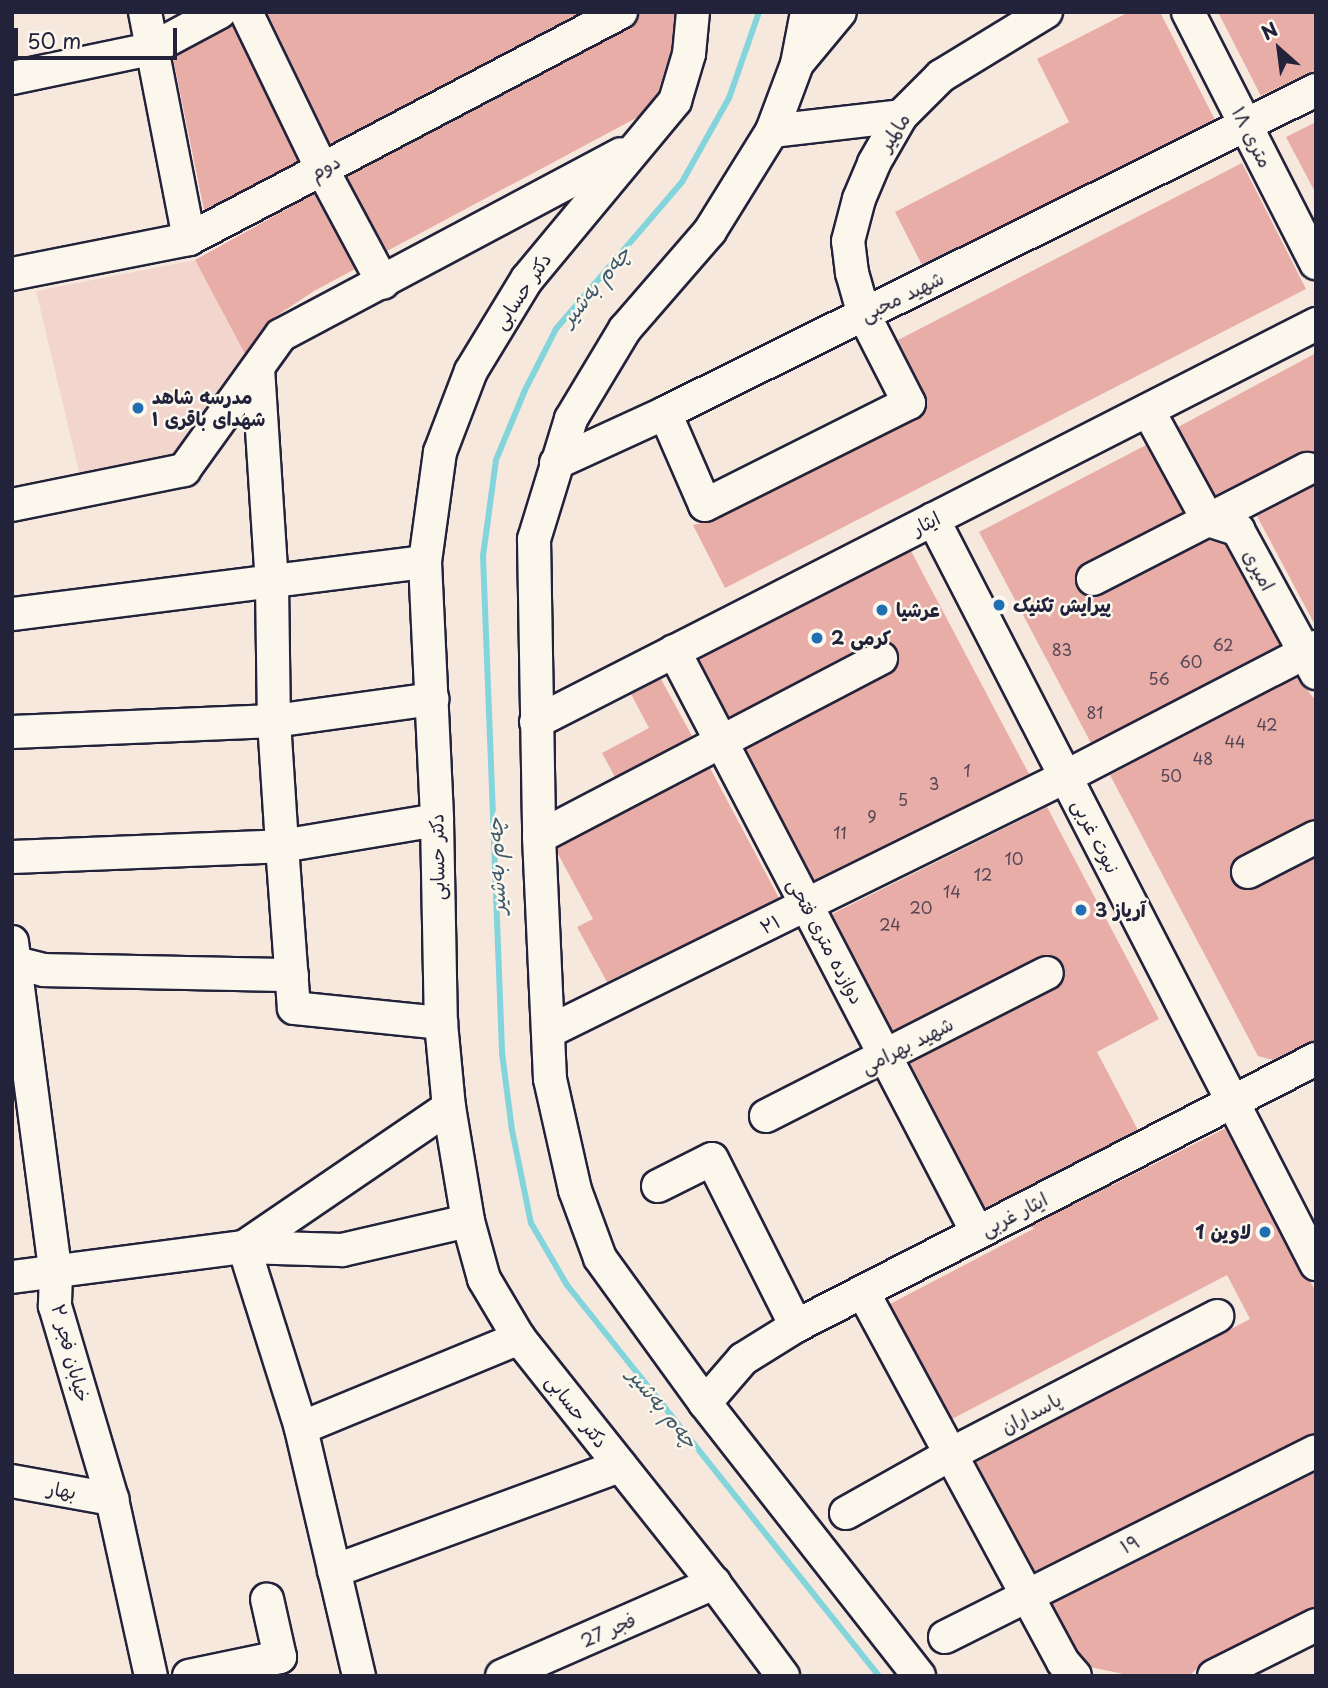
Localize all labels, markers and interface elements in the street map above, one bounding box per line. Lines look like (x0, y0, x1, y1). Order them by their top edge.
scale bar (18, 14, 180, 58)
north arrow (1244, 14, 1314, 84)
text: N (1256, 15, 1282, 46)
text: 50 m (27, 24, 81, 56)
street label: ۱۸ متری (1227, 103, 1277, 171)
street label: مالمیر (873, 109, 915, 155)
street label: دوم (306, 150, 344, 184)
water label: چەم بەشیر (553, 240, 635, 330)
street label: دکتر حسابی (488, 249, 556, 333)
street label: شهید محبی (857, 266, 947, 326)
place label: مدرسه شاهد شهدای باقری ۱ (152, 386, 265, 430)
marker: مدرسه شاهد شهدای باقری ۱ (130, 400, 146, 416)
street label: ایثار (908, 506, 944, 540)
street label: امیری (1238, 545, 1280, 595)
place label: پیرایش تکنیک (1013, 594, 1111, 616)
marker: پیرایش تکنیک (991, 597, 1007, 613)
place label: عرشیا (896, 599, 940, 621)
marker: عرشیا (874, 602, 890, 618)
place label: کرمی 2 (831, 627, 891, 649)
marker: کرمی 2 (809, 630, 825, 646)
house number: 62 (1212, 634, 1234, 654)
house number: 83 (1052, 639, 1072, 659)
house number: 60 (1180, 651, 1202, 671)
house number: 56 (1148, 668, 1170, 688)
house number: 81 (1086, 702, 1104, 722)
house number: 42 (1256, 714, 1278, 734)
house number: 44 (1224, 731, 1246, 751)
house number: 48 (1193, 748, 1213, 768)
house number: 1 (963, 760, 971, 780)
house number: 50 (1160, 765, 1182, 785)
house number: 3 (929, 773, 939, 793)
house number: 5 (898, 789, 908, 809)
street label: نبوت غربی (1068, 795, 1124, 877)
house number: 9 (867, 806, 877, 826)
street label: دکتر حسابی (425, 813, 449, 901)
water label: چەم بەشیر (481, 817, 509, 915)
house number: 11 (833, 822, 847, 842)
house number: 10 (1005, 848, 1023, 868)
house number: 12 (974, 864, 992, 884)
street label: دوازده متری فتحی (783, 874, 869, 1008)
house number: 14 (943, 881, 961, 901)
house number: 20 (910, 897, 932, 917)
place label: آریاز 3 (1095, 899, 1146, 921)
marker: آریاز 3 (1073, 902, 1089, 918)
street label: ۲۱ (756, 909, 784, 939)
house number: 24 (879, 914, 901, 934)
street label: شهید بهرامی (857, 1012, 957, 1078)
street label: ایثار غربی (977, 1188, 1051, 1240)
place label: لاوین 1 (1195, 1221, 1251, 1243)
marker: لاوین 1 (1257, 1224, 1273, 1240)
street label: خیابان فجر ۲ (47, 1302, 95, 1404)
water label: چەم بەشیر (624, 1362, 704, 1452)
street label: دکتر حسابی (541, 1370, 613, 1452)
street label: پاسداران (997, 1388, 1065, 1438)
street label: بهار (46, 1476, 78, 1504)
street label: ۱۹ (1116, 1530, 1144, 1558)
street label: فجر 27 (577, 1608, 639, 1652)

